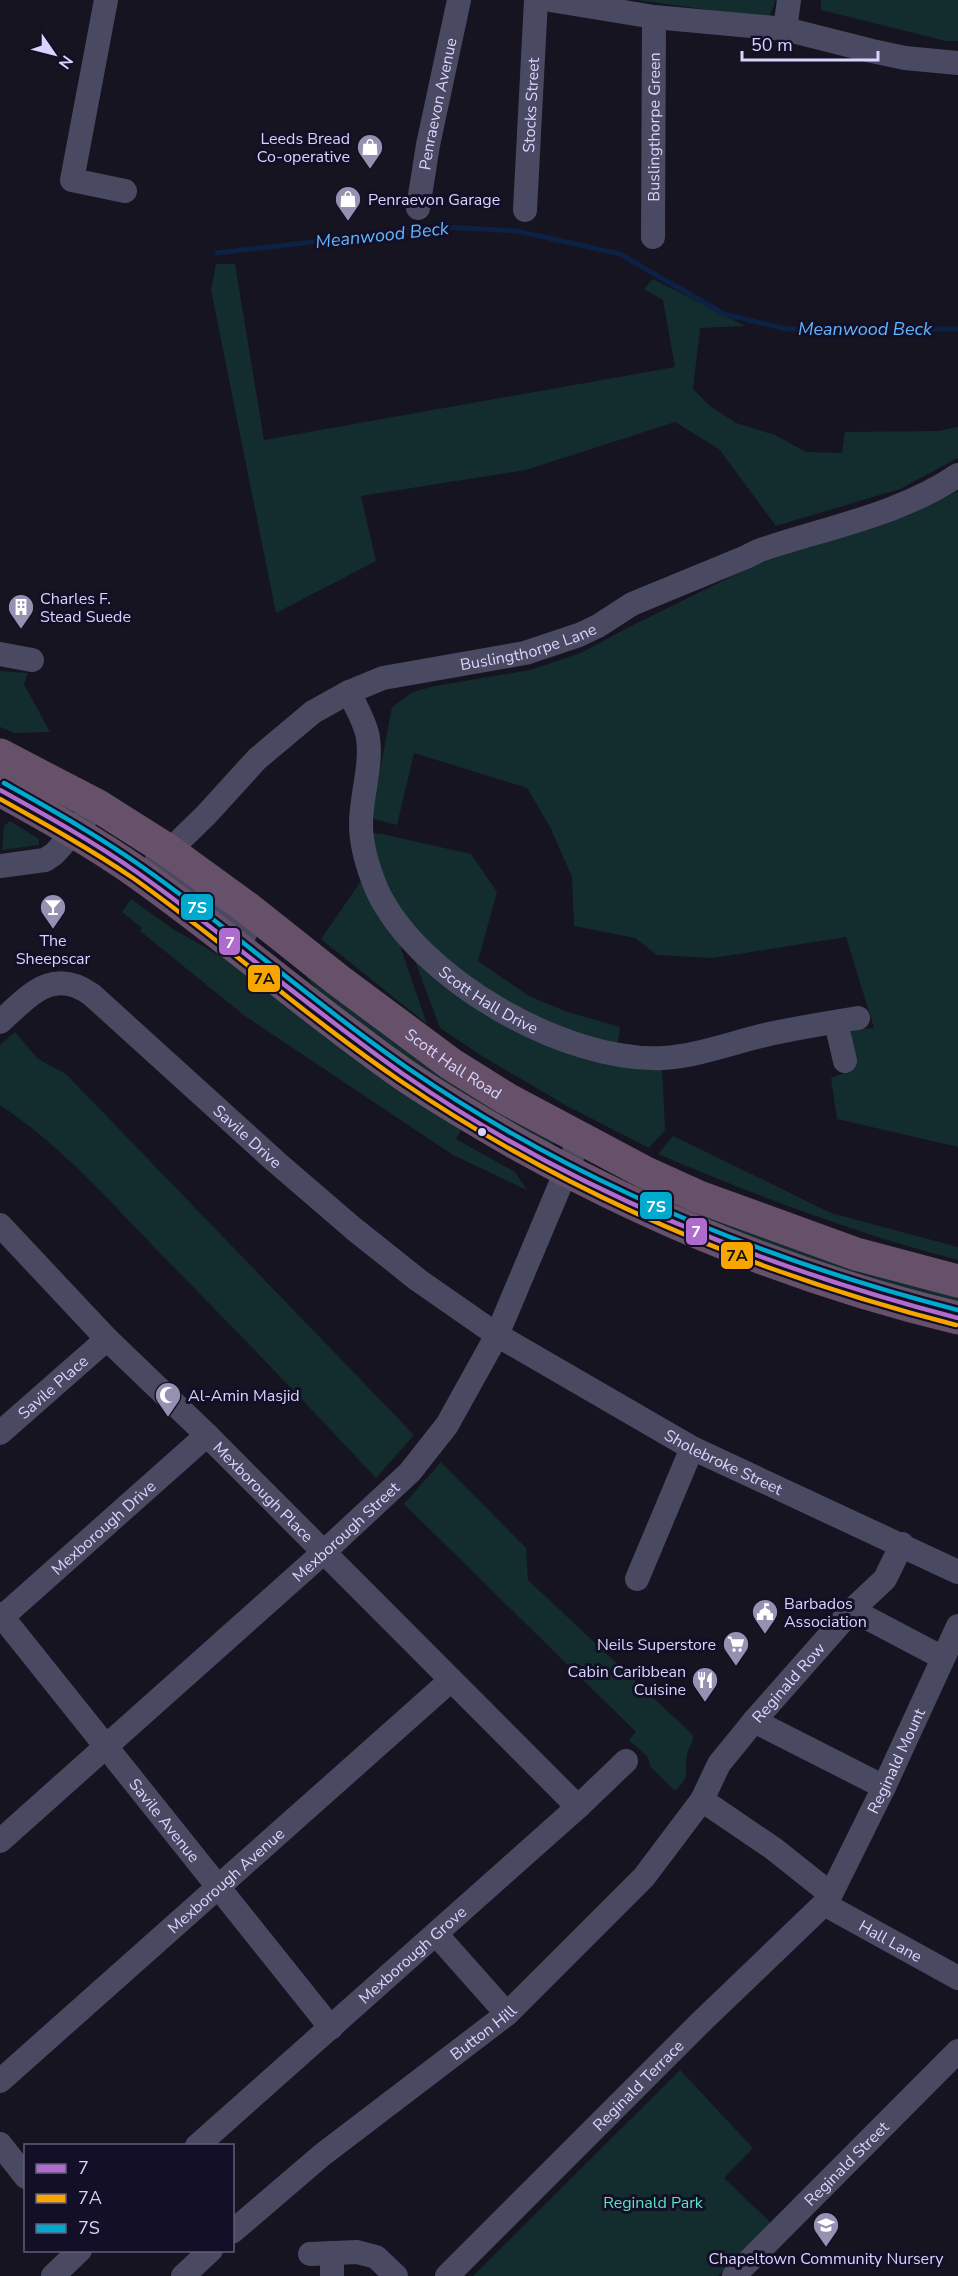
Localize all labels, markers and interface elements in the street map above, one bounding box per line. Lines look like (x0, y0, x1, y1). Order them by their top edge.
north arrow (24, 24, 84, 84)
scale bar (742, 24, 878, 62)
text: 50 m (751, 33, 793, 57)
street label: Penraevon Avenue (414, 36, 463, 172)
text: N (53, 51, 78, 73)
street label: Buslingthorpe Green (643, 52, 666, 202)
street label: Stocks Street (518, 57, 545, 153)
place label: Leeds Bread Co-operative (257, 128, 350, 168)
shop icon: Leeds Bread Co-operative (355, 132, 385, 170)
shop icon: Penraevon Garage (333, 184, 363, 222)
place label: Penraevon Garage (368, 189, 500, 211)
water label: Meanwood Beck (314, 216, 451, 254)
water label: Meanwood Beck (798, 317, 933, 341)
place label: Charles F. Stead Suede (40, 588, 131, 628)
building icon: Charles F. Stead Suede (6, 592, 36, 630)
street label: Buslingthorpe Lane (458, 618, 600, 676)
bar icon: The Sheepscar (38, 892, 68, 930)
line badge: 7S (180, 893, 214, 921)
text: 7S (187, 897, 207, 919)
line badge: 7 (218, 927, 241, 956)
place label: The Sheepscar (16, 930, 91, 970)
text: 7 (225, 932, 235, 954)
street label: Scott Hall Drive (434, 961, 541, 1040)
line badge: 7A (247, 964, 281, 993)
text: 7A (253, 968, 275, 990)
street label: Scott Hall Road (400, 1024, 506, 1105)
street label: Savile Drive (208, 1100, 286, 1174)
unlabelled marker (476, 1126, 488, 1138)
line badge: 7S (639, 1191, 673, 1220)
text: 7S (646, 1196, 666, 1218)
line badge: 7 (685, 1217, 708, 1246)
text: 7 (691, 1221, 701, 1243)
line badge: 7A (720, 1241, 754, 1270)
text: 7A (726, 1245, 748, 1267)
street label: Savile Place (13, 1351, 93, 1424)
mosque icon: Al-Amin Masjid (153, 1380, 183, 1418)
place label: Al-Amin Masjid (188, 1385, 300, 1407)
street label: Sholebroke Street (660, 1424, 786, 1501)
street label: Mexborough Place (208, 1437, 318, 1548)
street label: Mexborough Drive (47, 1476, 161, 1580)
street label: Mexborough Street (288, 1477, 405, 1587)
place label: Barbados Association (784, 1593, 867, 1633)
public building icon: Barbados Association (750, 1597, 780, 1635)
supermarket icon: Neils Superstore (721, 1629, 751, 1667)
place label: Neils Superstore (597, 1634, 716, 1656)
street label: Reginald Row (747, 1638, 831, 1728)
place label: Cabin Caribbean Cuisine (568, 1661, 686, 1701)
restaurant icon: Cabin Caribbean Cuisine (690, 1665, 720, 1703)
street label: Reginald Mount (862, 1705, 931, 1818)
street label: Savile Avenue (124, 1774, 205, 1868)
street label: Mexborough Avenue (163, 1823, 289, 1939)
street label: Mexborough Grove (354, 1901, 472, 2009)
street label: Hall Lane (854, 1915, 926, 1968)
street label: Button Hill (446, 2000, 522, 2065)
street label: Reginald Terrace (588, 2035, 689, 2136)
street label: Reginald Street (800, 2116, 894, 2211)
legend (24, 2144, 234, 2252)
text: 7 (78, 2156, 89, 2180)
text: 7A (78, 2186, 102, 2210)
park label: Reginald Park (603, 2192, 704, 2214)
school or university icon: Chapeltown Community Nursery (811, 2210, 841, 2248)
text: 7S (78, 2216, 100, 2240)
place label: Chapeltown Community Nursery (708, 2248, 944, 2270)

